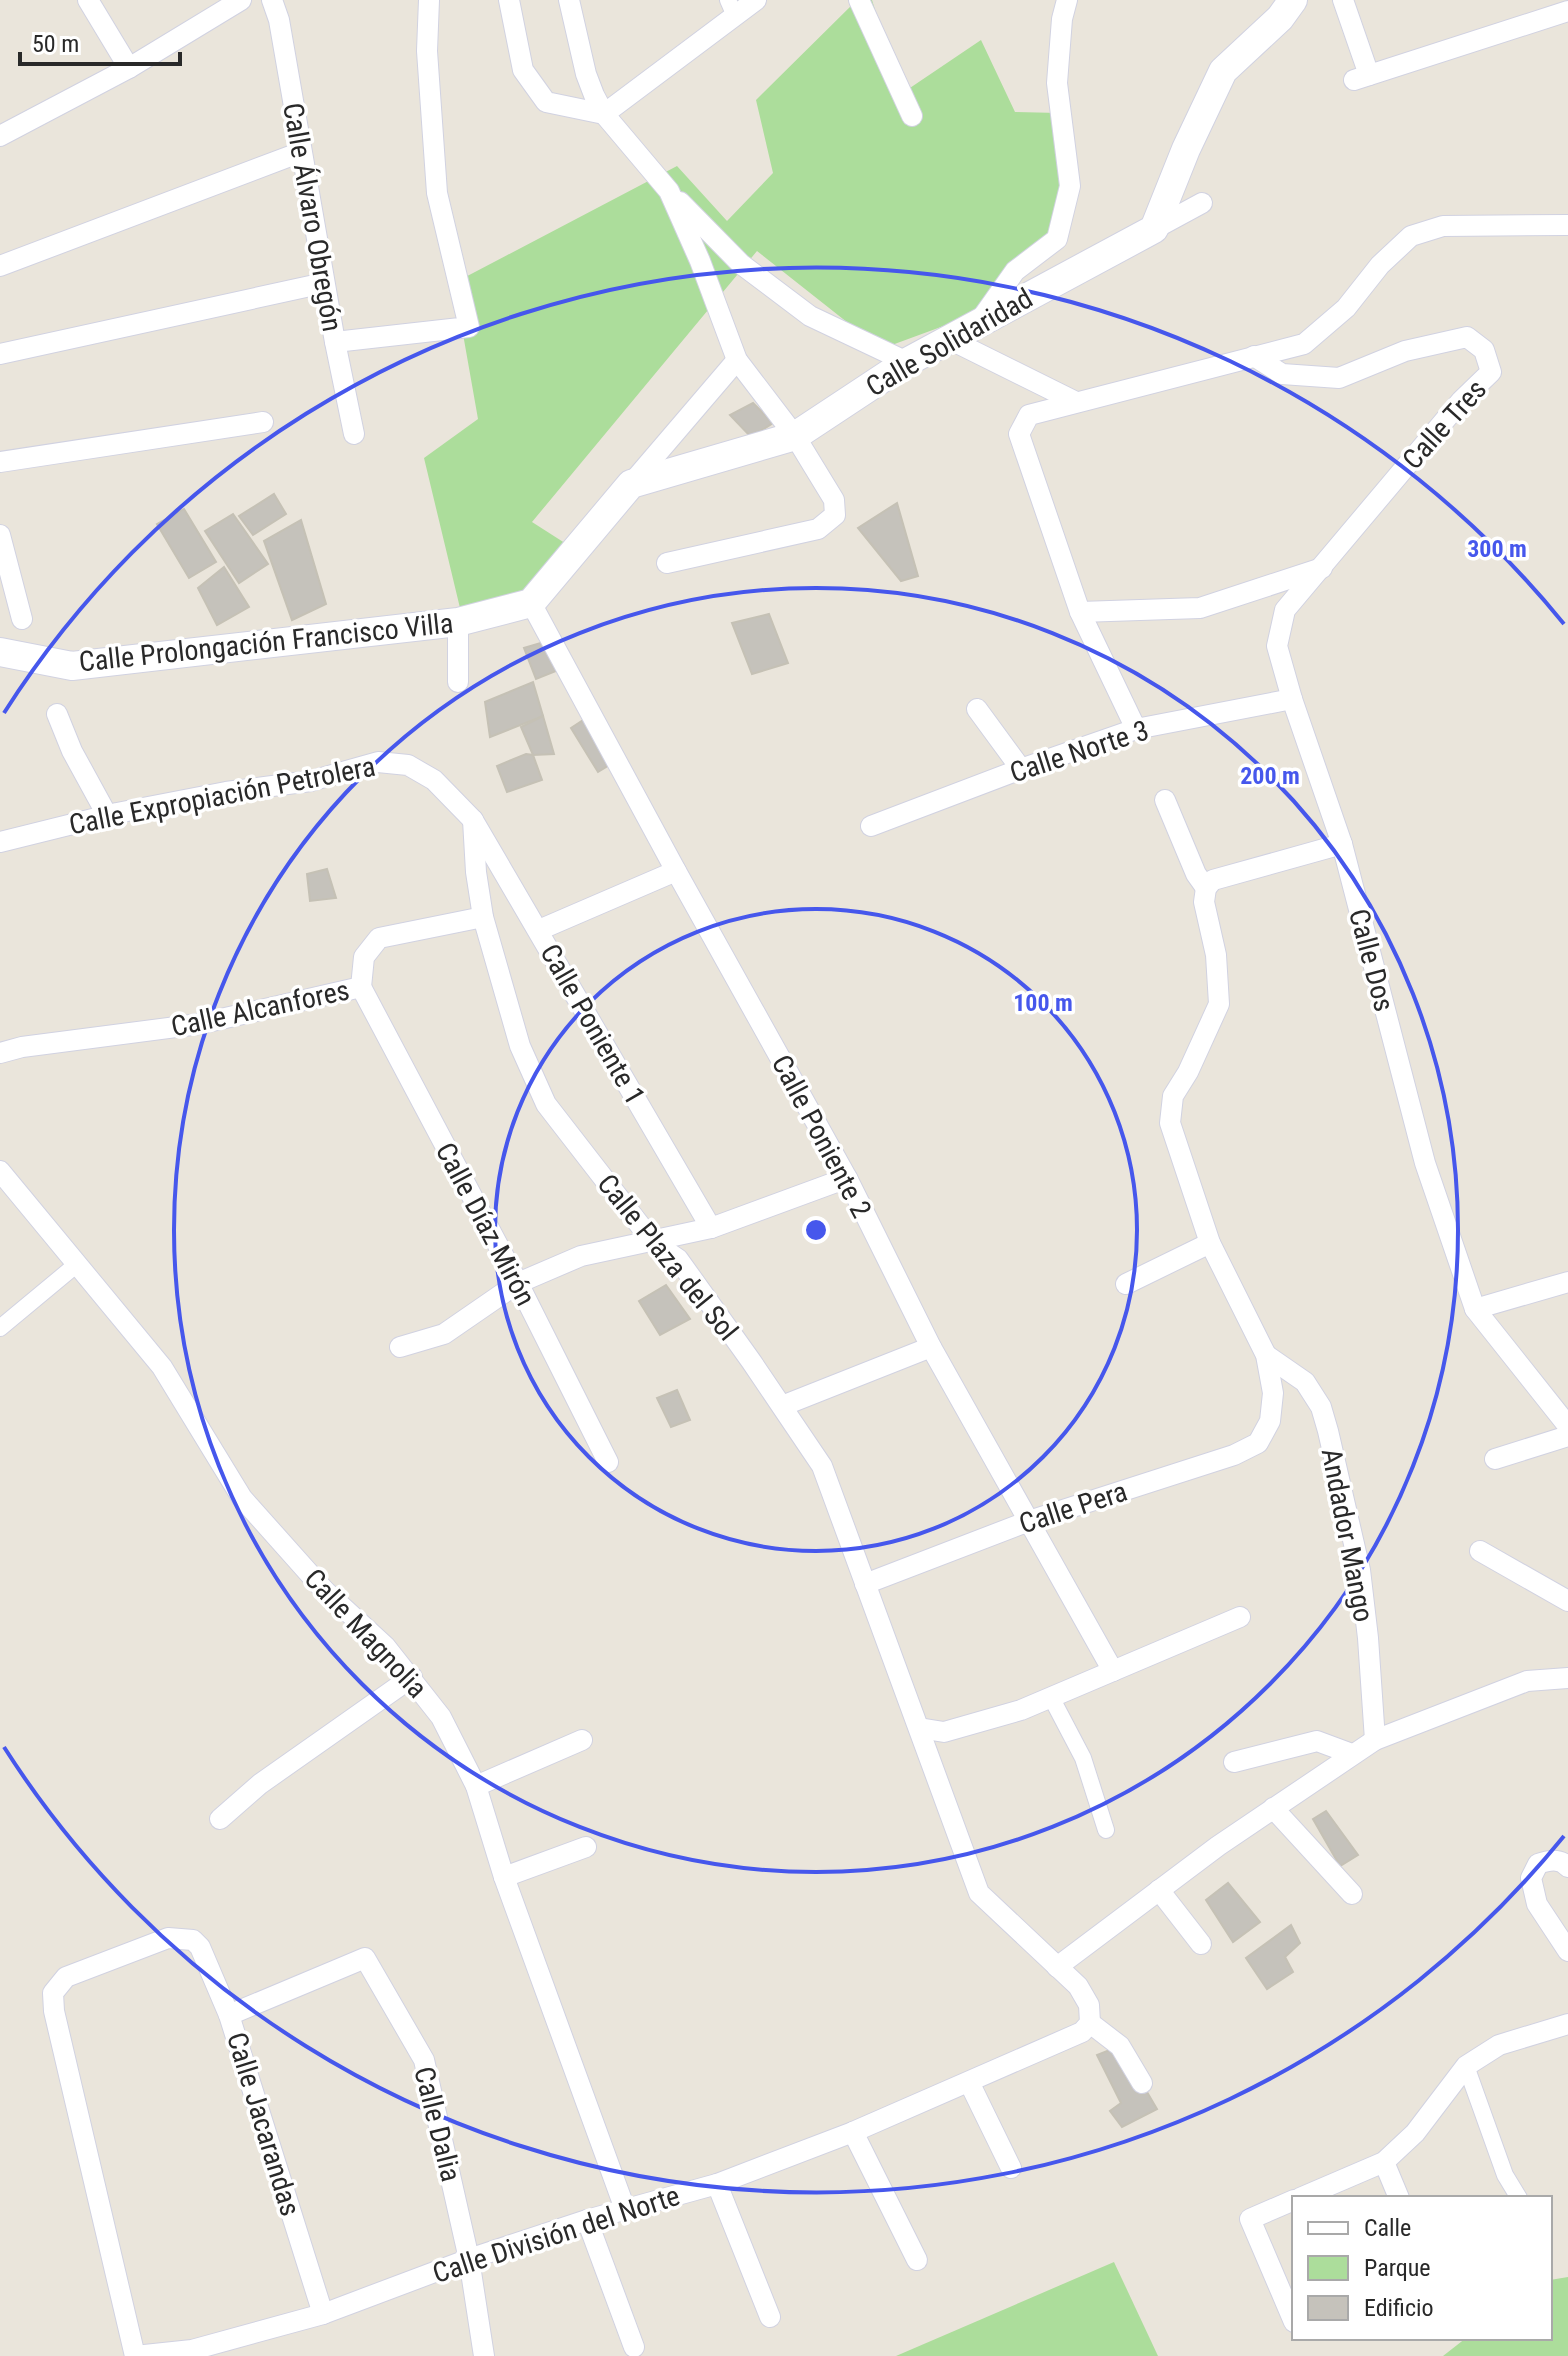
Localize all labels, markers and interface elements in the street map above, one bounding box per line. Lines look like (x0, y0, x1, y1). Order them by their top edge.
scale bar (20, 16, 180, 66)
text: 50 m (32, 30, 79, 58)
street label: Calle Álvaro Obregón (276, 100, 349, 334)
street label: Calle Solidaridad (860, 281, 1038, 403)
street label: Calle Tres (1396, 373, 1493, 476)
text: 300 m (1467, 535, 1527, 563)
street label: Calle Prolongación Francisco Villa (77, 606, 455, 679)
street label: Calle Norte 3 (1006, 714, 1153, 789)
street label: Calle Expropiación Petrolera (66, 750, 378, 841)
text: 200 m (1240, 762, 1300, 790)
street label: Calle Dos (1342, 905, 1401, 1015)
street label: Calle Poniente 1 (533, 938, 652, 1110)
street label: Calle Alcanfores (168, 974, 352, 1043)
text: 100 m (1013, 989, 1073, 1017)
street label: Calle Poniente 2 (765, 1049, 878, 1223)
street label: Calle Díaz Mirón (429, 1137, 542, 1311)
street label: Calle Plaza del Sol (591, 1168, 745, 1347)
centre of rings (802, 1216, 830, 1244)
street label: Andador Mango (1315, 1446, 1380, 1625)
street label: Calle Pera (1015, 1475, 1131, 1540)
street label: Calle Magnolia (298, 1562, 434, 1705)
street label: Calle Jacarandas (220, 2028, 307, 2220)
street label: Calle Dalia (407, 2063, 468, 2185)
street label: Calle División del Norte (429, 2179, 684, 2290)
legend (1292, 2196, 1552, 2340)
text: Calle (1364, 2214, 1411, 2242)
text: Parque (1364, 2254, 1431, 2282)
text: Edificio (1364, 2294, 1434, 2322)

